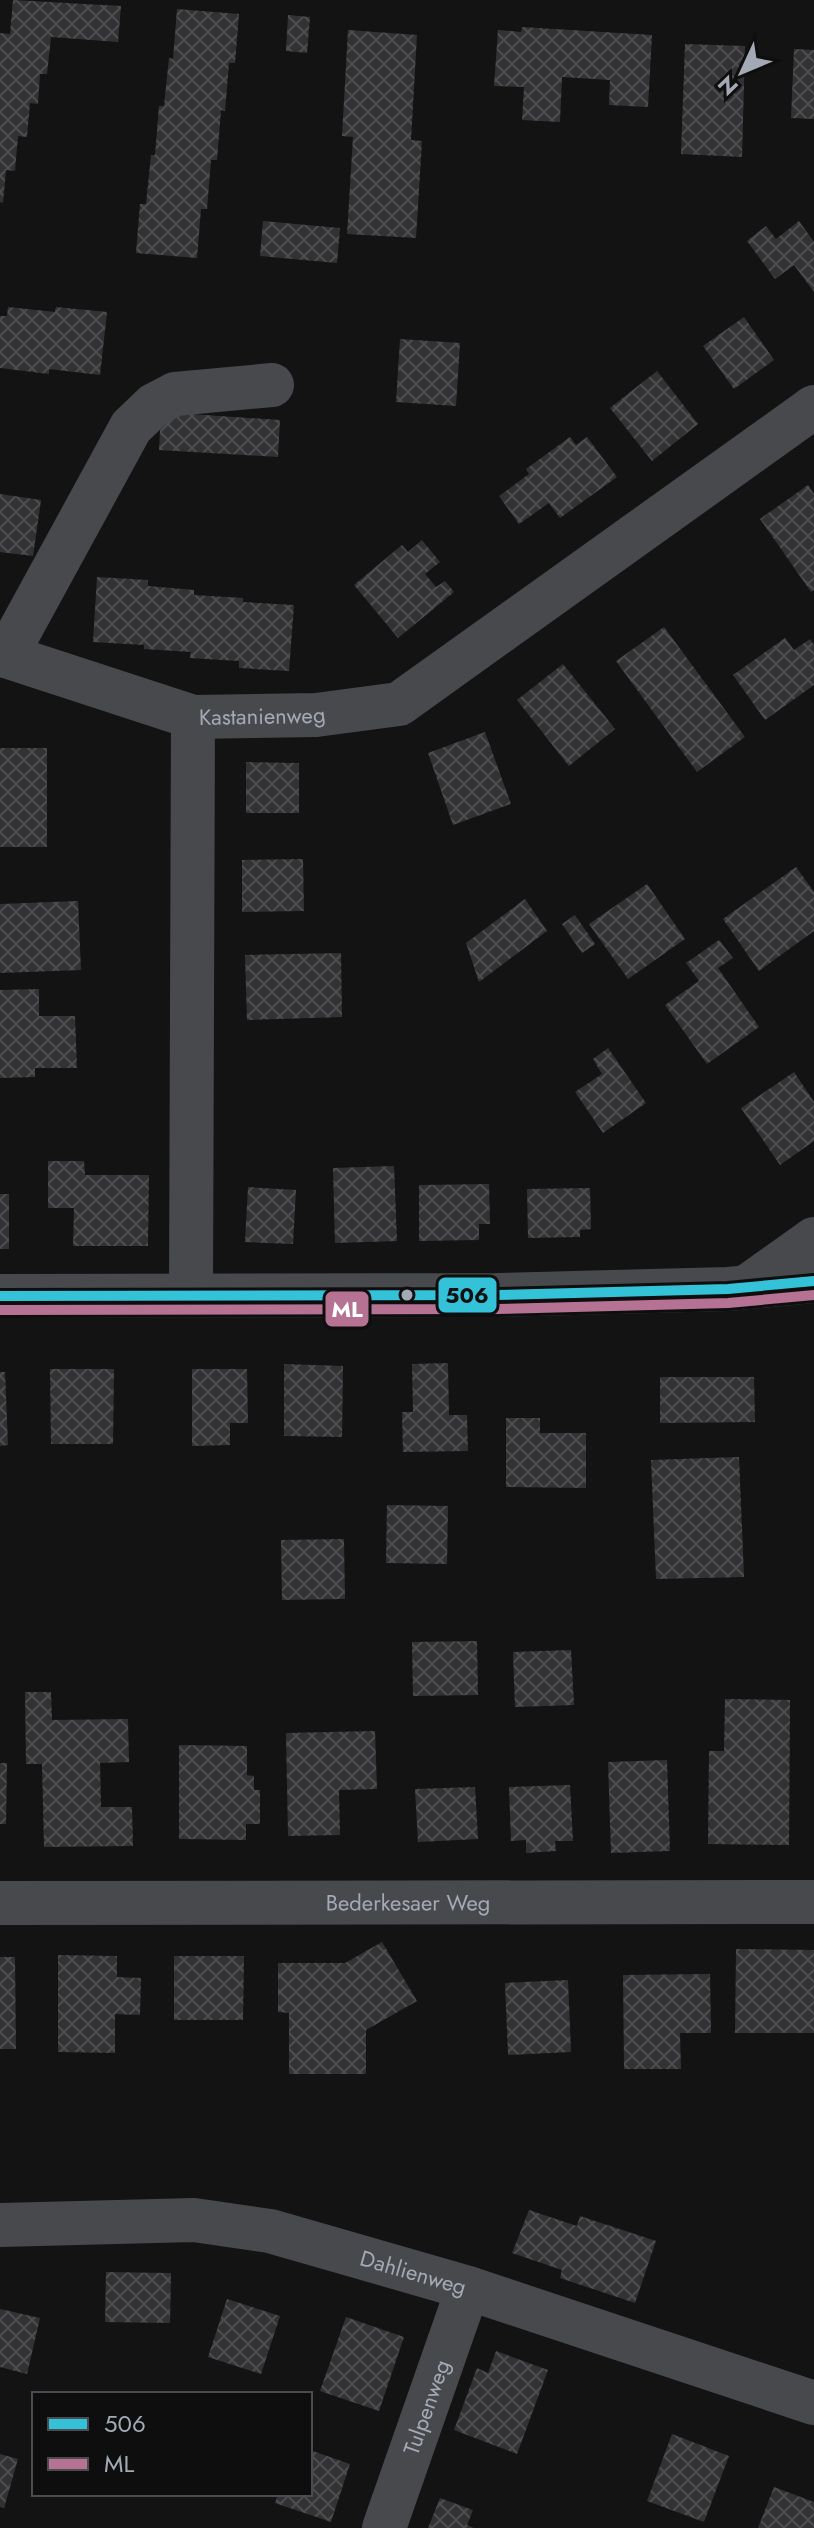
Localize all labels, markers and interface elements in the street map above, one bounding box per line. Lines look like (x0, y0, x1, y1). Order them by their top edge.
north arrow (702, 32, 782, 112)
text: N (710, 68, 745, 103)
street label: Kastanienweg (199, 698, 327, 733)
line badge: 506 (437, 1276, 498, 1314)
text: 506 (445, 1279, 489, 1311)
unlabelled marker (399, 1287, 415, 1303)
line badge: ML (324, 1290, 370, 1328)
text: ML (331, 1293, 363, 1325)
street label: Bederkesaer Weg (326, 1886, 490, 1919)
street label: Dahlienweg (356, 2242, 470, 2303)
street label: Tulpenweg (395, 2355, 458, 2459)
legend (32, 2392, 312, 2496)
text: 506 (104, 2406, 146, 2441)
text: ML (104, 2446, 134, 2481)

